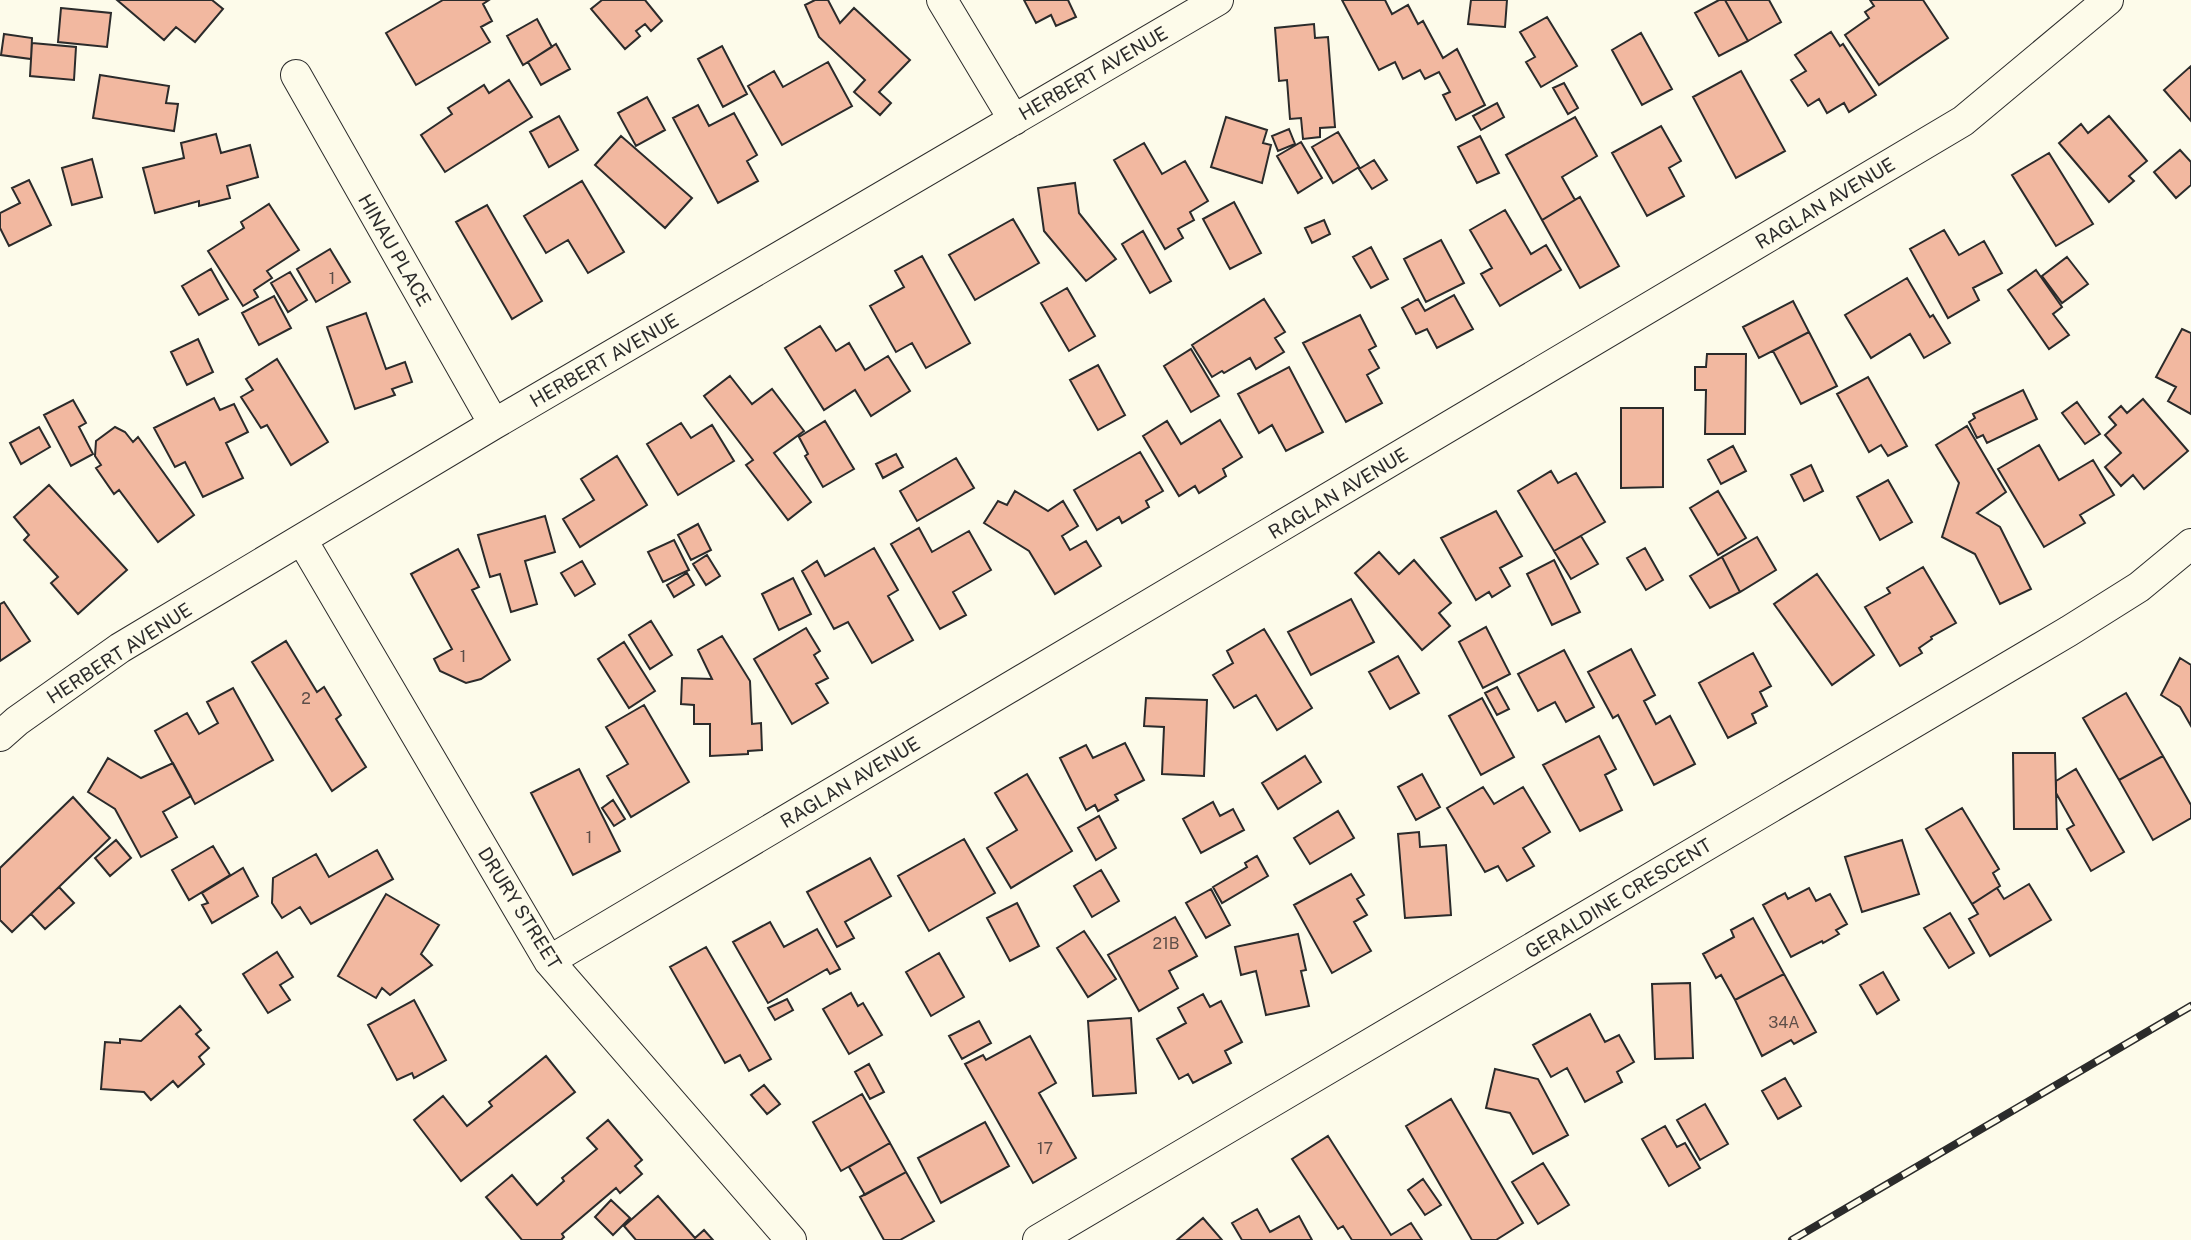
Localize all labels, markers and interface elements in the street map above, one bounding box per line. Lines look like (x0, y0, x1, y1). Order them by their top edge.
street label: HERBERT AVENUE (1015, 21, 1171, 125)
street label: RAGLAN AVENUE (1751, 153, 1899, 253)
street label: HINAU PLACE (354, 190, 436, 310)
house number: 1 (329, 269, 335, 288)
street label: HERBERT AVENUE (526, 308, 682, 412)
street label: RAGLAN AVENUE (1264, 443, 1412, 543)
street label: HERBERT AVENUE (43, 598, 195, 708)
house number: 1 (460, 647, 466, 666)
house number: 2 (301, 689, 311, 708)
street label: RAGLAN AVENUE (776, 732, 924, 832)
house number: 1 (586, 828, 592, 847)
street label: GERALDINE CRESCENT (1521, 834, 1715, 962)
street label: DRURY STREET (474, 843, 566, 973)
house number: 21B (1153, 934, 1179, 953)
house number: 34A (1768, 1013, 1800, 1032)
house number: 17 (1037, 1139, 1053, 1158)

